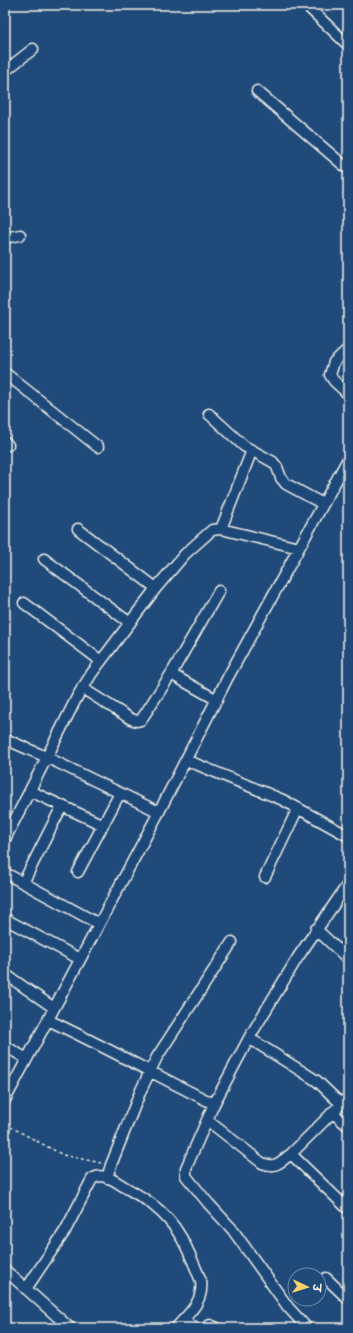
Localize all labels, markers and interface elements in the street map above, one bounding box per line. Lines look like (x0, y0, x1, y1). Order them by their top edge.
north arrow (287, 1267, 327, 1307)
text: उ (310, 1283, 323, 1293)

